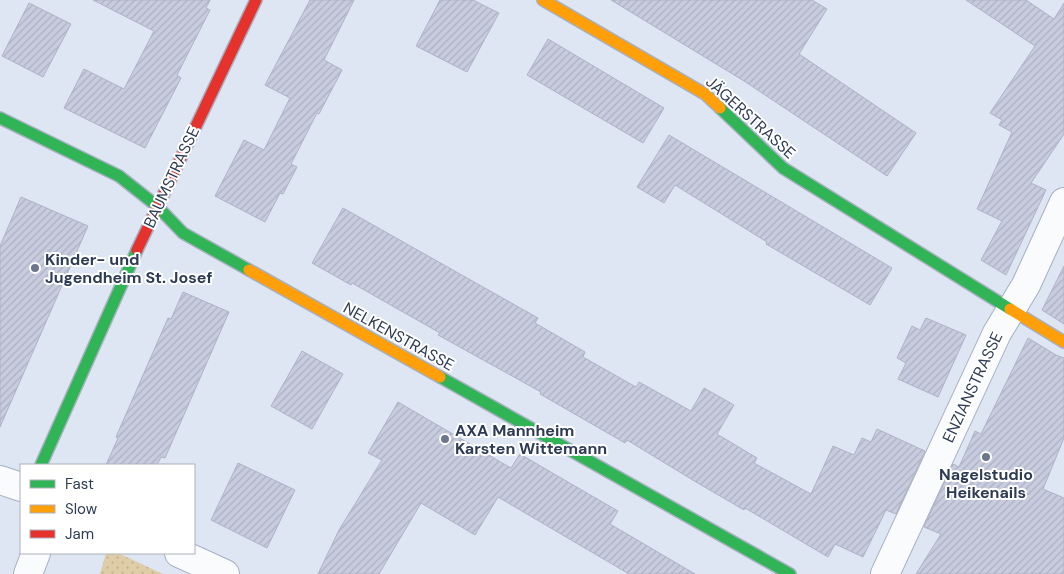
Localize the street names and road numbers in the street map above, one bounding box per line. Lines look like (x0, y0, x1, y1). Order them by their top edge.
street label: JÄGERSTRASSE (701, 71, 800, 163)
street label: BAUMSTRASSE (139, 123, 204, 231)
street label: NELKENSTRASSE (340, 297, 458, 376)
street label: ENZIANSTRASSE (938, 328, 1007, 446)

